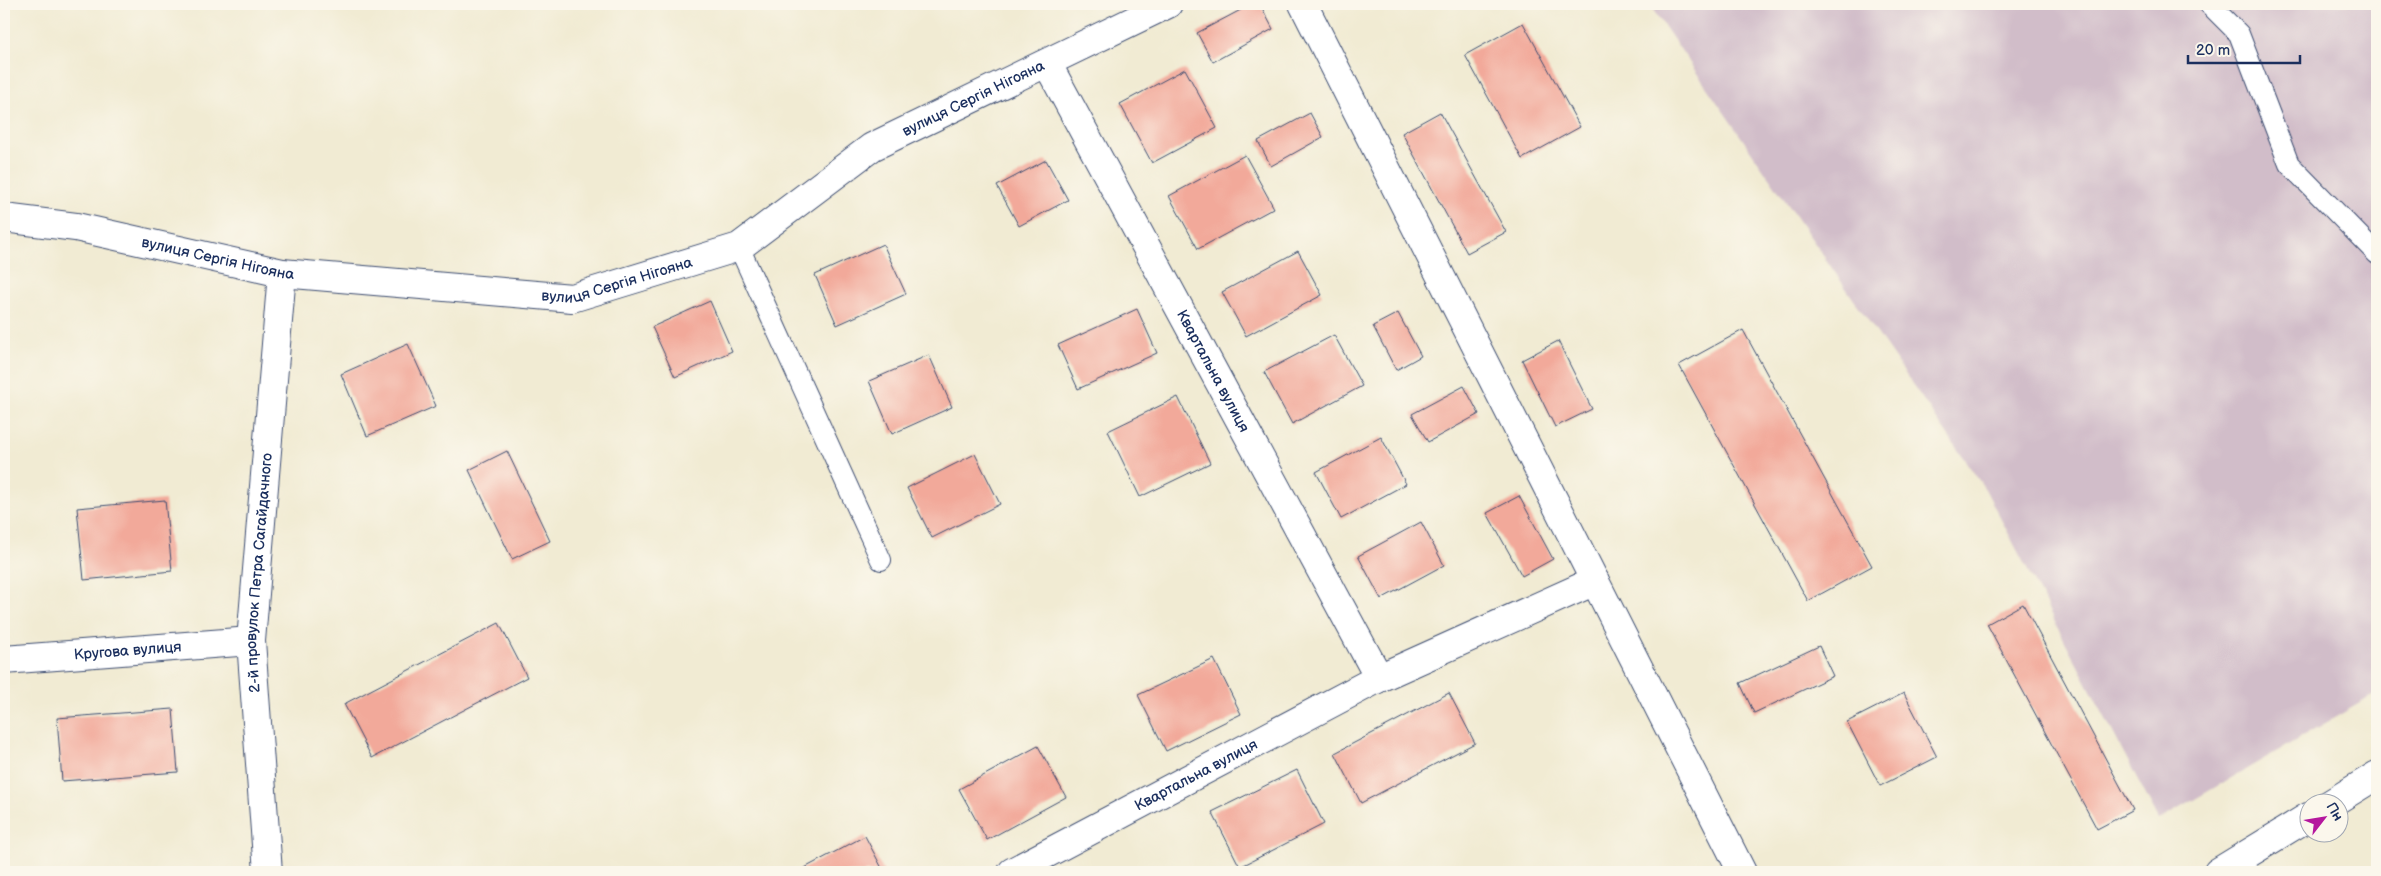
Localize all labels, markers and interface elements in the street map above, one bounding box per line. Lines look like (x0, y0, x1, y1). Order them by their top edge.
scale bar (2188, 32, 2301, 64)
text: 20 m (2196, 41, 2230, 60)
street label: вулиця Сергія Нігояна (899, 56, 1048, 141)
street label: вулиця Сергія Нігояна (140, 233, 295, 284)
street label: вулиця Сергія Нігояна (541, 253, 695, 308)
street label: Квартальна вулиця (1172, 307, 1254, 436)
street label: 2-й провулок Петра Сагайдачного (242, 452, 277, 693)
street label: Кругова вулиця (73, 637, 182, 665)
street label: Квартальна вулиця (1131, 735, 1261, 816)
north arrow (2298, 794, 2348, 844)
text: Пн (2323, 799, 2347, 824)

